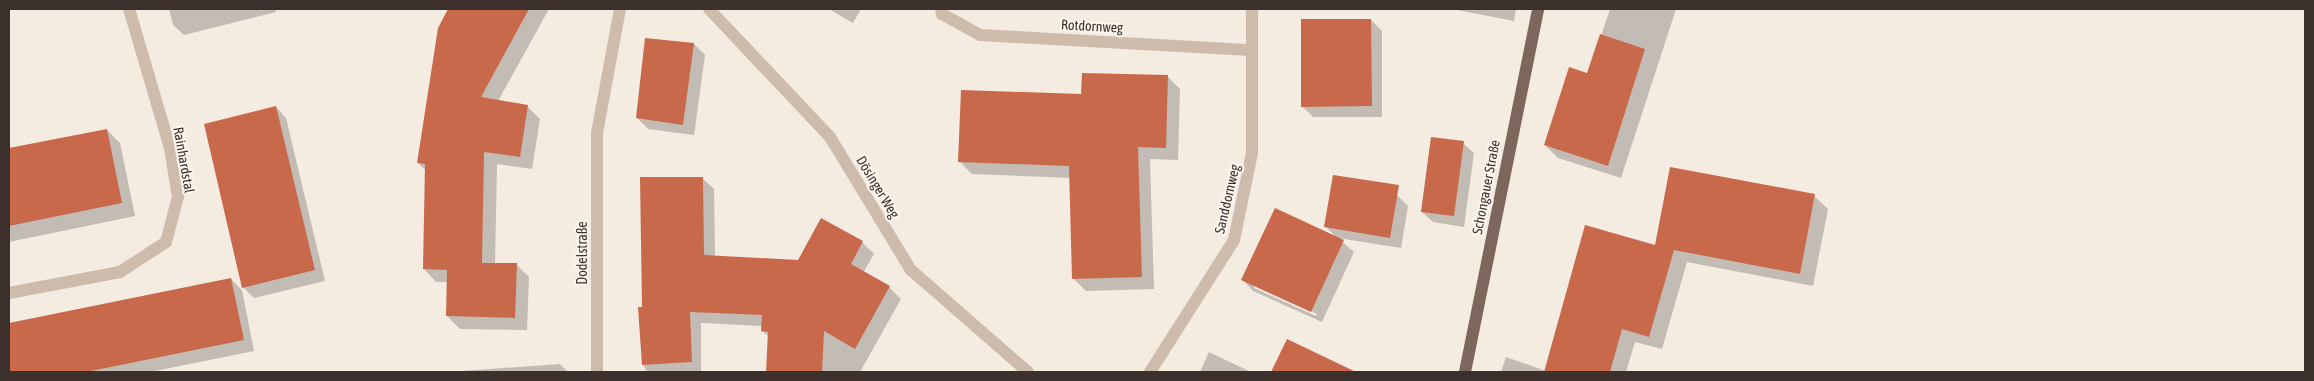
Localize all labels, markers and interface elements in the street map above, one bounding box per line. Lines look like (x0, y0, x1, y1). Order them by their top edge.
street label: Rotdornweg (1061, 16, 1123, 36)
street label: Rainhardstal (170, 126, 198, 194)
street label: Schongauer Straße (1469, 138, 1503, 236)
street label: Dösinger Weg (853, 153, 903, 221)
street label: Sanddornweg (1211, 163, 1243, 235)
street label: Dodelstraße (574, 221, 590, 285)

